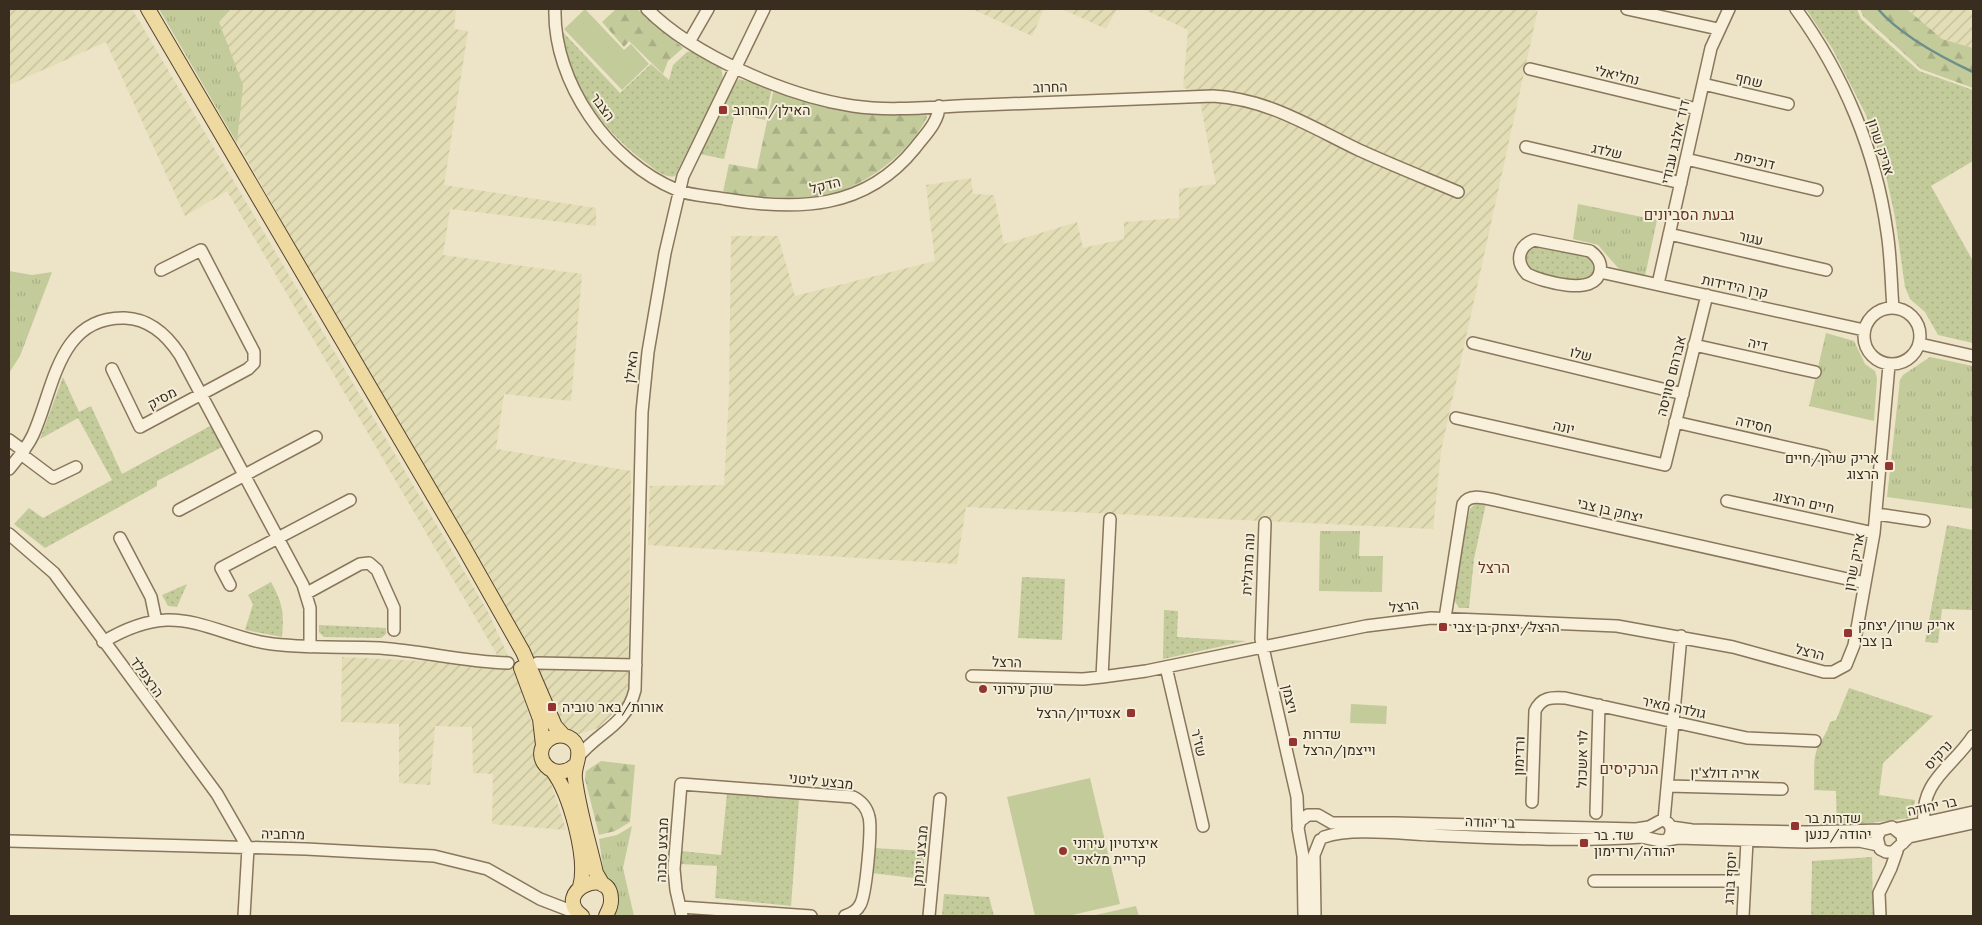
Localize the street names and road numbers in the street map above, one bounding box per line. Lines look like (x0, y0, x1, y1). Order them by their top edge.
street label: נחליאלי (1593, 61, 1641, 89)
street label: שחף (1733, 68, 1765, 92)
street label: החרוב (1032, 77, 1068, 97)
street label: הצבר (587, 90, 619, 124)
street label: דוד אלבג עבודי (1657, 98, 1693, 186)
street label: אריק שרון (1863, 116, 1899, 178)
street label: שלדג (1590, 139, 1624, 163)
street label: דוכיפת (1733, 146, 1777, 174)
street label: הדקל (808, 172, 842, 198)
street label: עגור (1737, 226, 1765, 250)
street label: קרן הידידות (1700, 270, 1770, 302)
street label: דיה (1746, 333, 1770, 355)
street label: אברהם סוויסה (1652, 334, 1690, 418)
street label: שלו (1568, 343, 1594, 365)
street label: האילן (620, 350, 642, 384)
street label: מסיק (144, 383, 180, 413)
street label: חסידה (1734, 411, 1774, 437)
street label: יונה (1551, 416, 1577, 438)
street label: חיים הרצוג (1772, 487, 1836, 517)
street label: יצחק בן צבי (1575, 494, 1645, 526)
street label: נוה מרגלית (1237, 532, 1259, 596)
street label: אריק שרון (1840, 532, 1868, 592)
street label: הרצל (1388, 595, 1420, 617)
street label: הרצל (1793, 640, 1827, 664)
street label: הרצל (992, 652, 1022, 672)
street label: הרצפלד (126, 653, 168, 701)
street label: ויצמן (1278, 683, 1302, 715)
street label: גולדה מאיר (1640, 691, 1708, 723)
street label: שז"ר (1187, 727, 1211, 759)
street label: לוי אשכול (1572, 730, 1592, 788)
street label: ורדימון (1509, 736, 1529, 776)
street label: נרקיס (1920, 737, 1956, 773)
street label: אריה דולצ'ין (1690, 763, 1760, 783)
street label: מבצע ליטני (788, 769, 854, 793)
street label: בר יהודה (1906, 792, 1959, 820)
street label: בר יהודה (1465, 812, 1516, 832)
street label: מבצע סבנה (652, 817, 672, 883)
street label: מבצע יונתן (908, 824, 932, 888)
street label: מרחביה (261, 825, 305, 843)
street label: יוסף בורג (1720, 851, 1740, 905)

